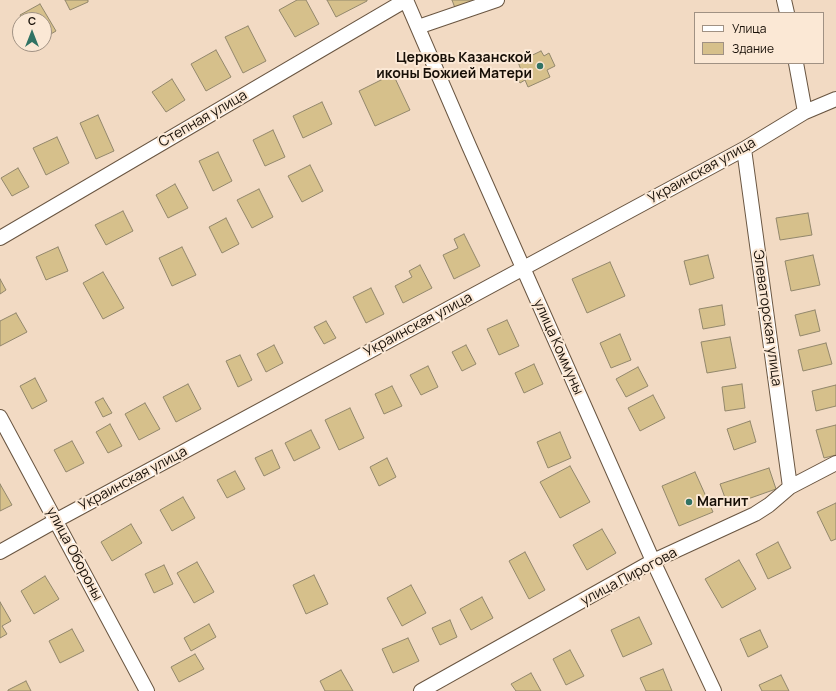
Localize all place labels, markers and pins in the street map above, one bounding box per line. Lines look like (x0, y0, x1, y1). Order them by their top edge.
place label: Церковь Казанской иконы Божией Матери (376, 50, 532, 82)
marker: Церковь Казанской иконы Божией Матери (535, 61, 545, 71)
place label: Магнит (697, 494, 748, 510)
marker: Магнит (684, 497, 694, 507)

